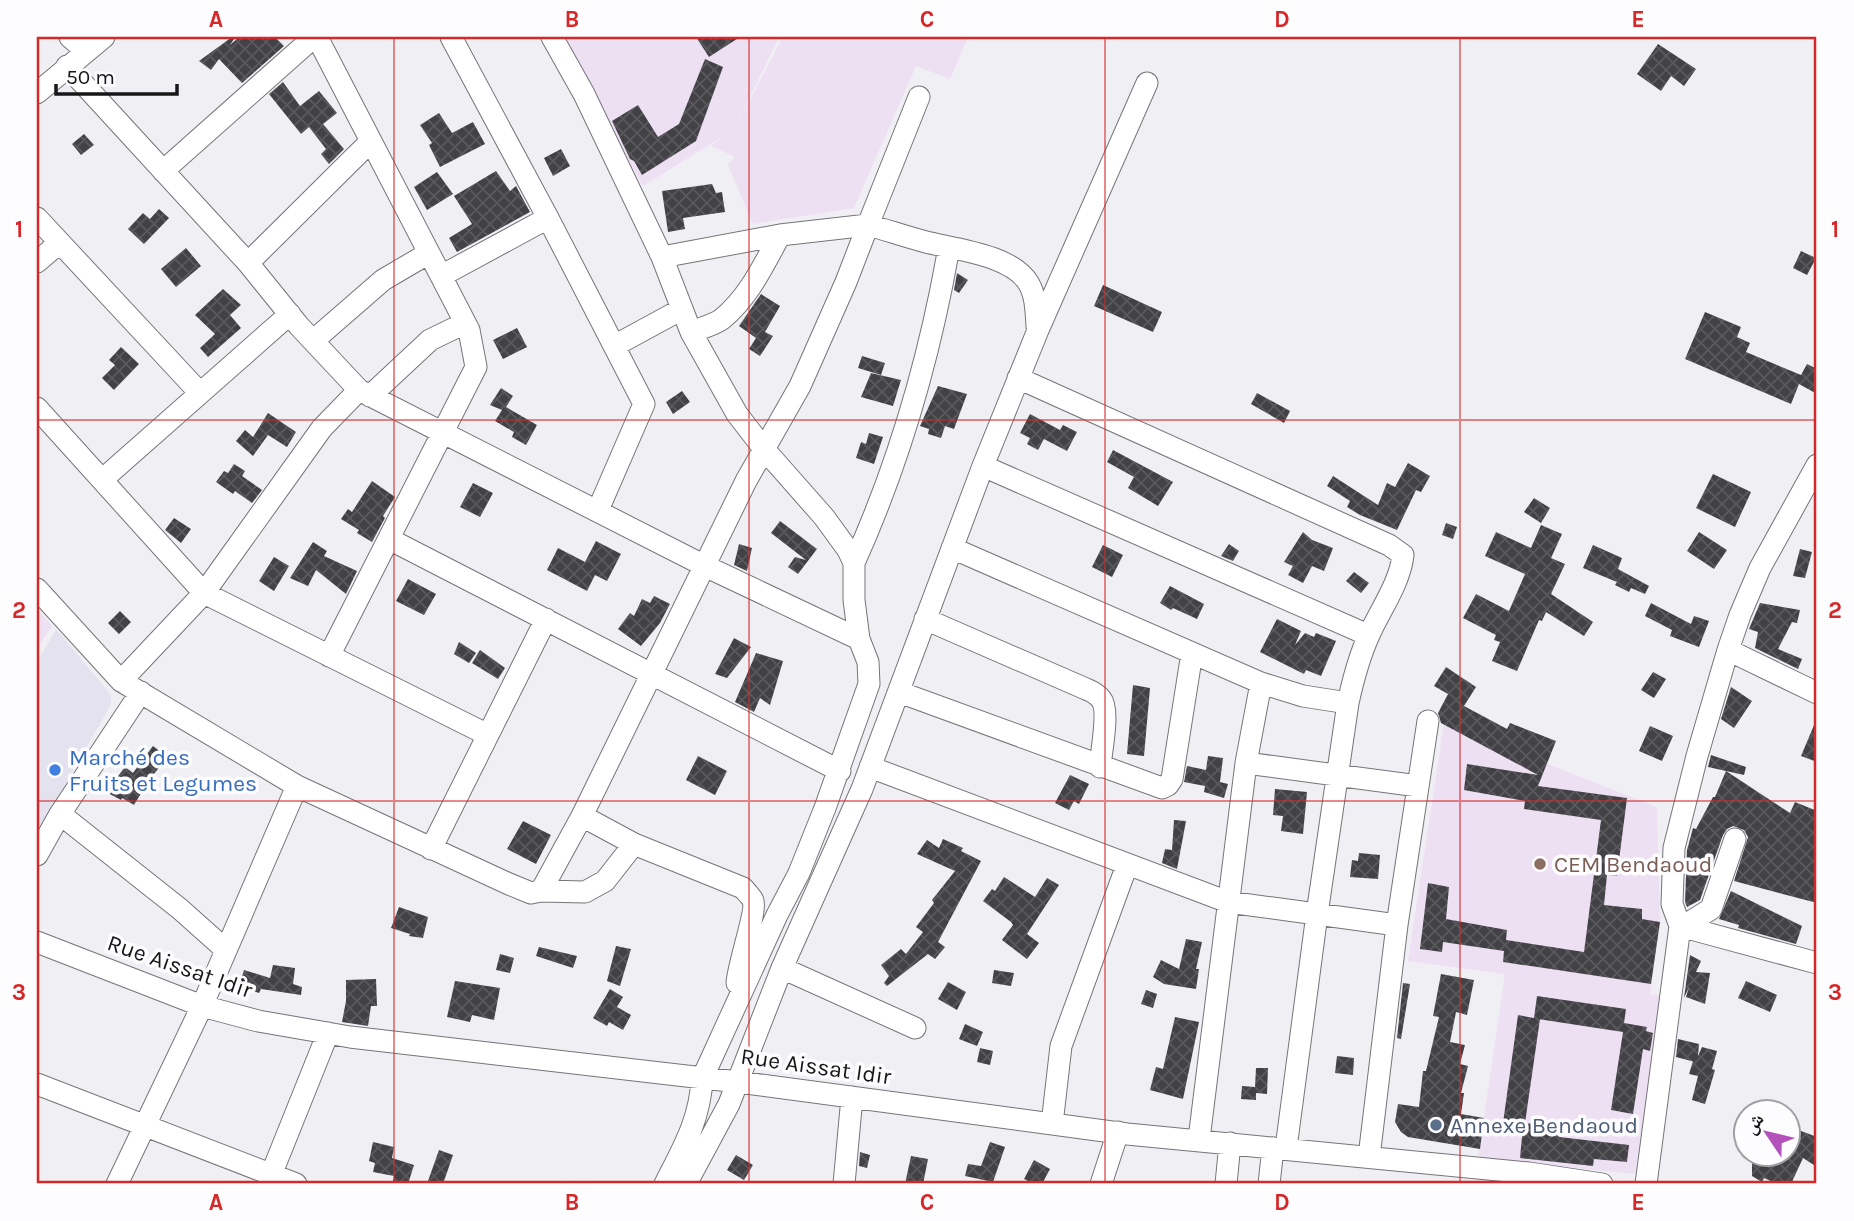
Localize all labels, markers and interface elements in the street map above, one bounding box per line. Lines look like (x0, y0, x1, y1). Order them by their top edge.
text: A (209, 6, 223, 33)
text: B (565, 6, 579, 33)
text: C (920, 6, 934, 33)
text: D (1274, 6, 1290, 33)
text: E (1631, 6, 1645, 33)
scale bar (56, 52, 177, 96)
text: 50 m (66, 65, 115, 89)
text: 1 (15, 216, 23, 243)
text: 1 (1831, 216, 1839, 243)
text: 2 (12, 597, 26, 624)
text: 2 (1828, 597, 1842, 624)
place label: Marché des Fruits et Legumes (69, 744, 257, 797)
marker: Marché des Fruits et Legumes (47, 762, 63, 778)
place label: CEM Bendaoud (1554, 851, 1712, 878)
marker: CEM Bendaoud (1532, 856, 1548, 872)
street label: Rue Aissat Idir (104, 929, 257, 1004)
text: 3 (12, 979, 26, 1006)
text: 3 (1828, 979, 1842, 1006)
street label: Rue Aissat Idir (739, 1043, 894, 1091)
north arrow (1731, 1098, 1801, 1168)
text: ش (1739, 1109, 1769, 1138)
place label: Annexe Bendaoud (1450, 1112, 1638, 1139)
marker: Annexe Bendaoud (1428, 1117, 1444, 1133)
text: A (209, 1189, 223, 1216)
text: B (565, 1189, 579, 1216)
text: C (920, 1189, 934, 1216)
text: D (1274, 1189, 1290, 1216)
text: E (1631, 1189, 1645, 1216)

